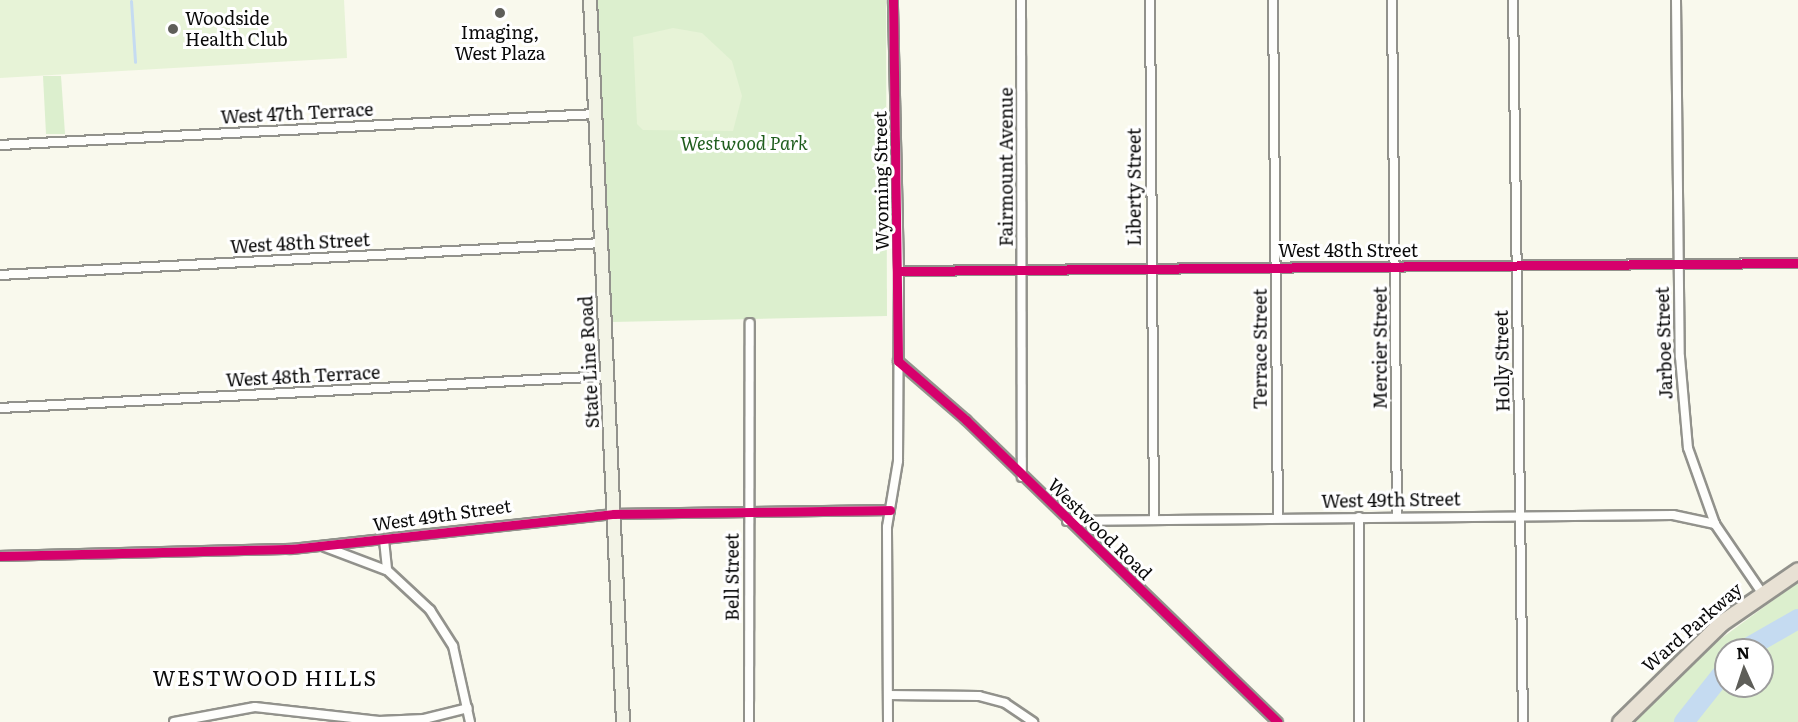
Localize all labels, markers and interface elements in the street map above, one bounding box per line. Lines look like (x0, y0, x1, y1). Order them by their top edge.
marker: Imaging, West Plaza (493, 6, 507, 20)
place label: Woodside Health Club (185, 8, 288, 50)
marker: Woodside Health Club (166, 22, 180, 36)
place label: Imaging, West Plaza (455, 22, 545, 64)
street label: Fairmount Avenue (995, 87, 1017, 247)
street label: West 47th Terrace (220, 98, 374, 128)
street label: Wyoming Street (869, 111, 893, 251)
street label: Liberty Street (1123, 128, 1145, 246)
park label: Westwood Park (680, 132, 808, 154)
street label: West 48th Street (230, 229, 370, 257)
street label: West 48th Street (1278, 239, 1418, 261)
street label: Jarboe Street (1651, 286, 1677, 400)
street label: Mercier Street (1369, 287, 1391, 409)
street label: Terrace Street (1249, 288, 1271, 410)
street label: State Line Road (575, 295, 603, 429)
street label: Holly Street (1490, 310, 1514, 412)
street label: West 48th Terrace (225, 361, 381, 391)
street label: Westwood Road (1043, 474, 1157, 584)
street label: West 49th Street (1321, 488, 1461, 512)
street label: West 49th Street (371, 495, 513, 535)
street label: Bell Street (721, 533, 743, 621)
street label: Ward Parkway (1638, 578, 1746, 676)
north arrow (1714, 638, 1774, 698)
text: N (1736, 640, 1751, 664)
district label: WESTWOOD HILLS (153, 664, 377, 690)

